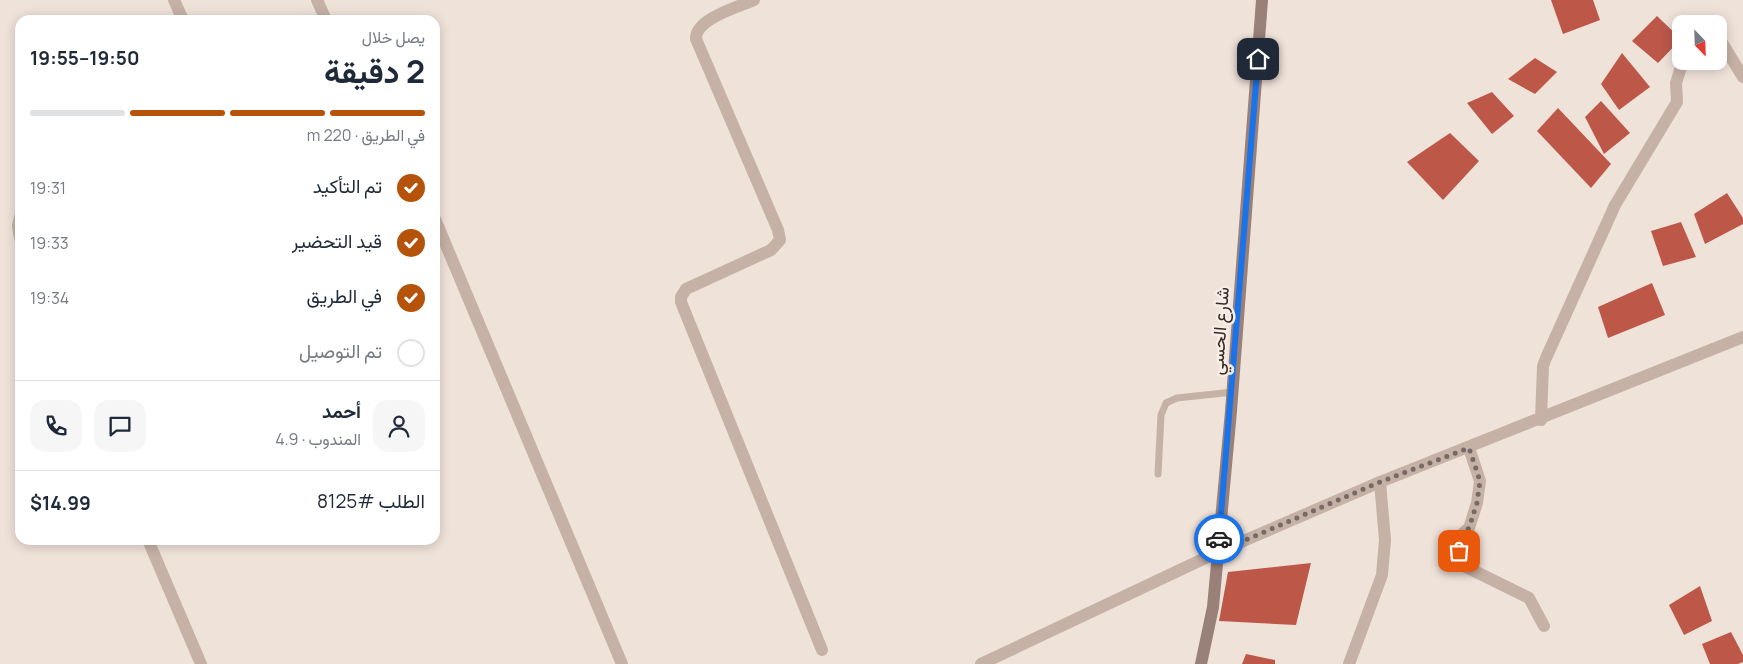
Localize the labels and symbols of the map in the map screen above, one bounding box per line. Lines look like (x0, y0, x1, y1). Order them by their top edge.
north arrow (1672, 15, 1728, 70)
pin (1237, 38, 1279, 80)
street label: شارع الحسي (1204, 286, 1238, 376)
courier (1194, 514, 1244, 564)
pin (1438, 530, 1480, 572)

